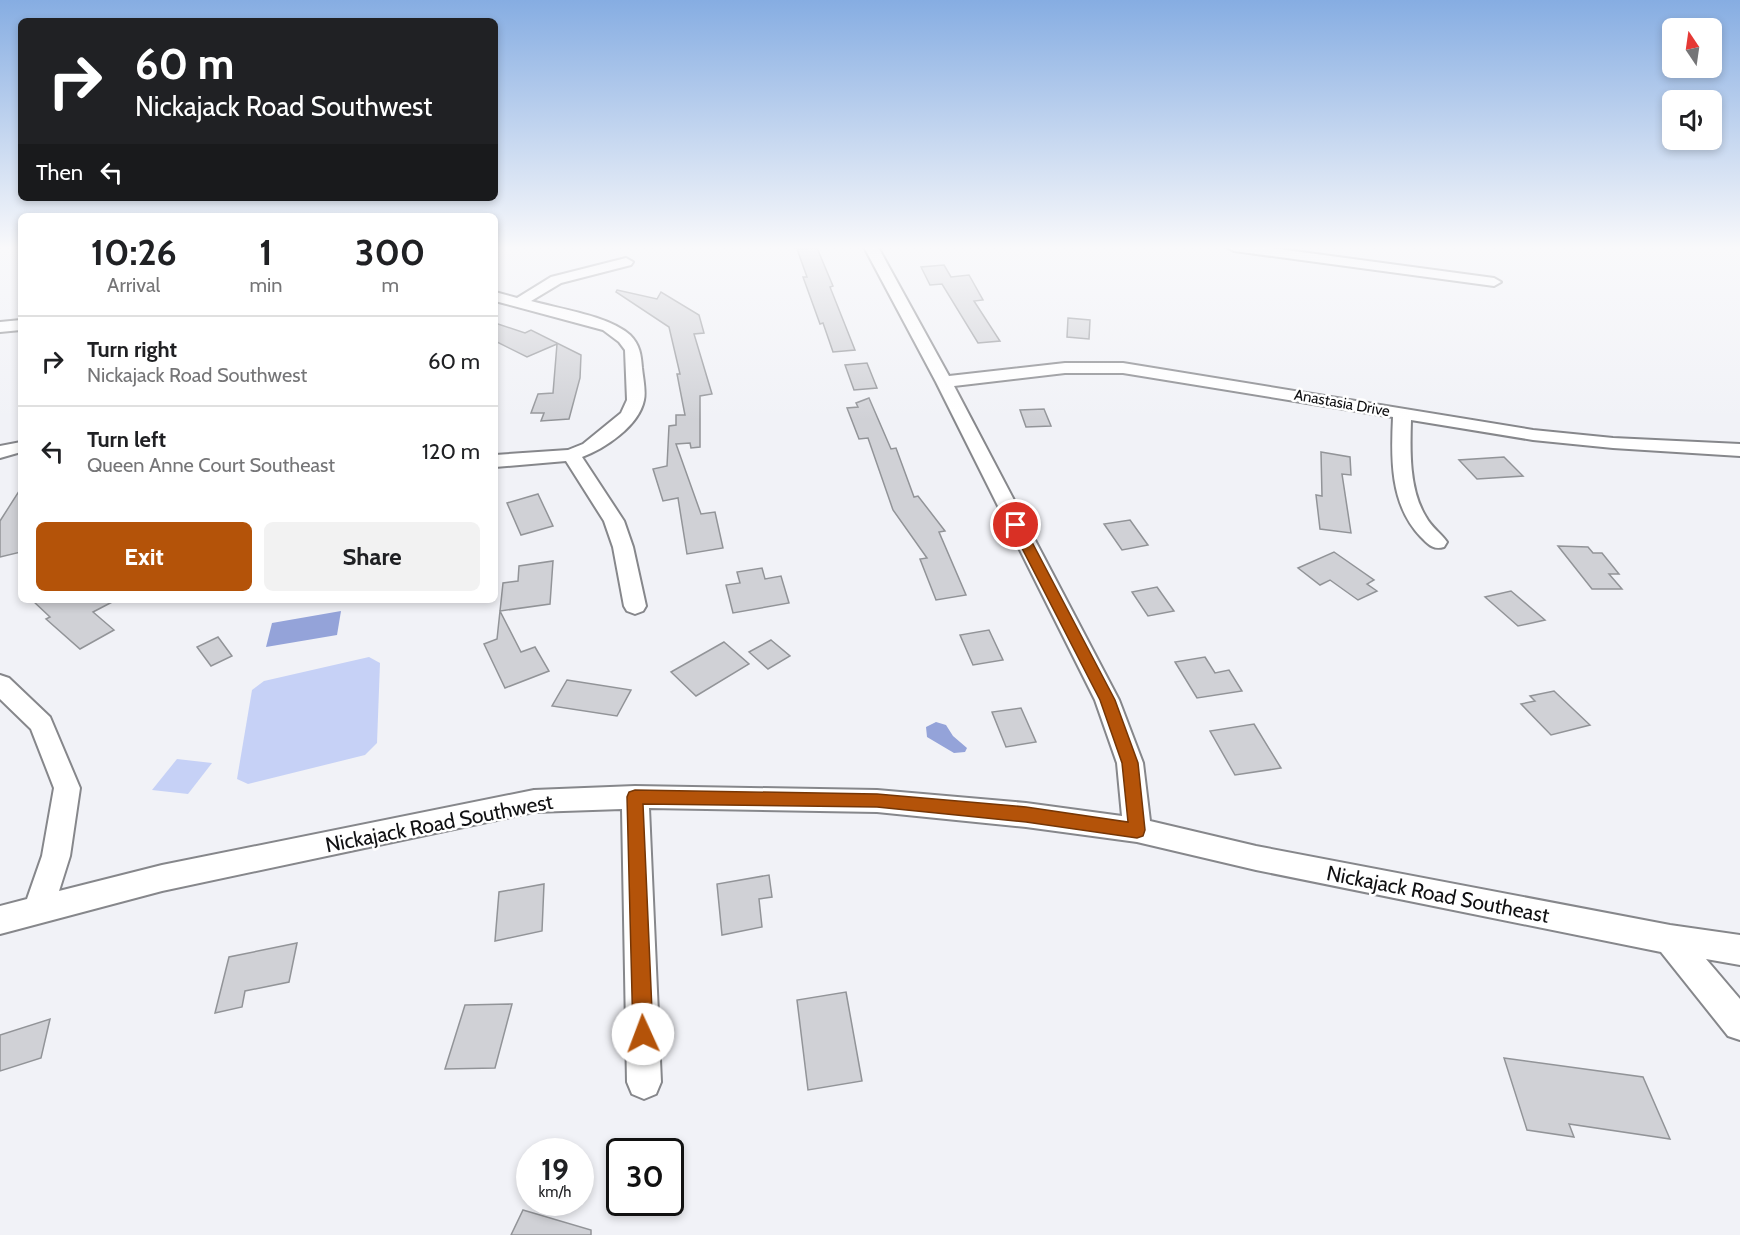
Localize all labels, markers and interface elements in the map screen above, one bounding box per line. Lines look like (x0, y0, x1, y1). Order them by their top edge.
north arrow (1662, 18, 1722, 78)
map controls (1662, 18, 1722, 150)
text: 60 m (135, 38, 234, 90)
icon: right (36, 42, 114, 120)
text: Nickajack Road Southwest (135, 90, 432, 123)
button: sound (1662, 90, 1722, 150)
icon: left (95, 156, 128, 189)
text: Then (36, 159, 83, 186)
text: 10:26 (91, 230, 177, 274)
text: 1 (259, 230, 273, 274)
text: 300 (355, 230, 425, 274)
text: Arrival (107, 273, 160, 297)
text: min (249, 273, 282, 297)
text: m (381, 273, 399, 297)
text: Turn right (87, 336, 177, 363)
icon: right (36, 345, 69, 378)
text: 60 m (428, 348, 480, 375)
text: Nickajack Road Southwest (87, 363, 307, 387)
street label: Anastasia Drive (1293, 386, 1392, 420)
text: Turn left (87, 426, 166, 453)
icon: left (36, 435, 69, 468)
text: 120 m (422, 438, 480, 465)
text: Queen Anne Court Southeast (87, 453, 335, 477)
pin (990, 499, 1041, 550)
icon: arrive (999, 508, 1032, 541)
button: Exit (36, 522, 252, 591)
button: Share (264, 522, 480, 591)
street label: Nickajack Road Southwest (323, 789, 555, 858)
street label: Nickajack Road Southeast (1324, 860, 1551, 929)
position arrow (611, 1002, 675, 1066)
speed limit sign: 30 (606, 1138, 684, 1216)
text: 19 (541, 1151, 569, 1188)
text: km/h (539, 1183, 571, 1201)

